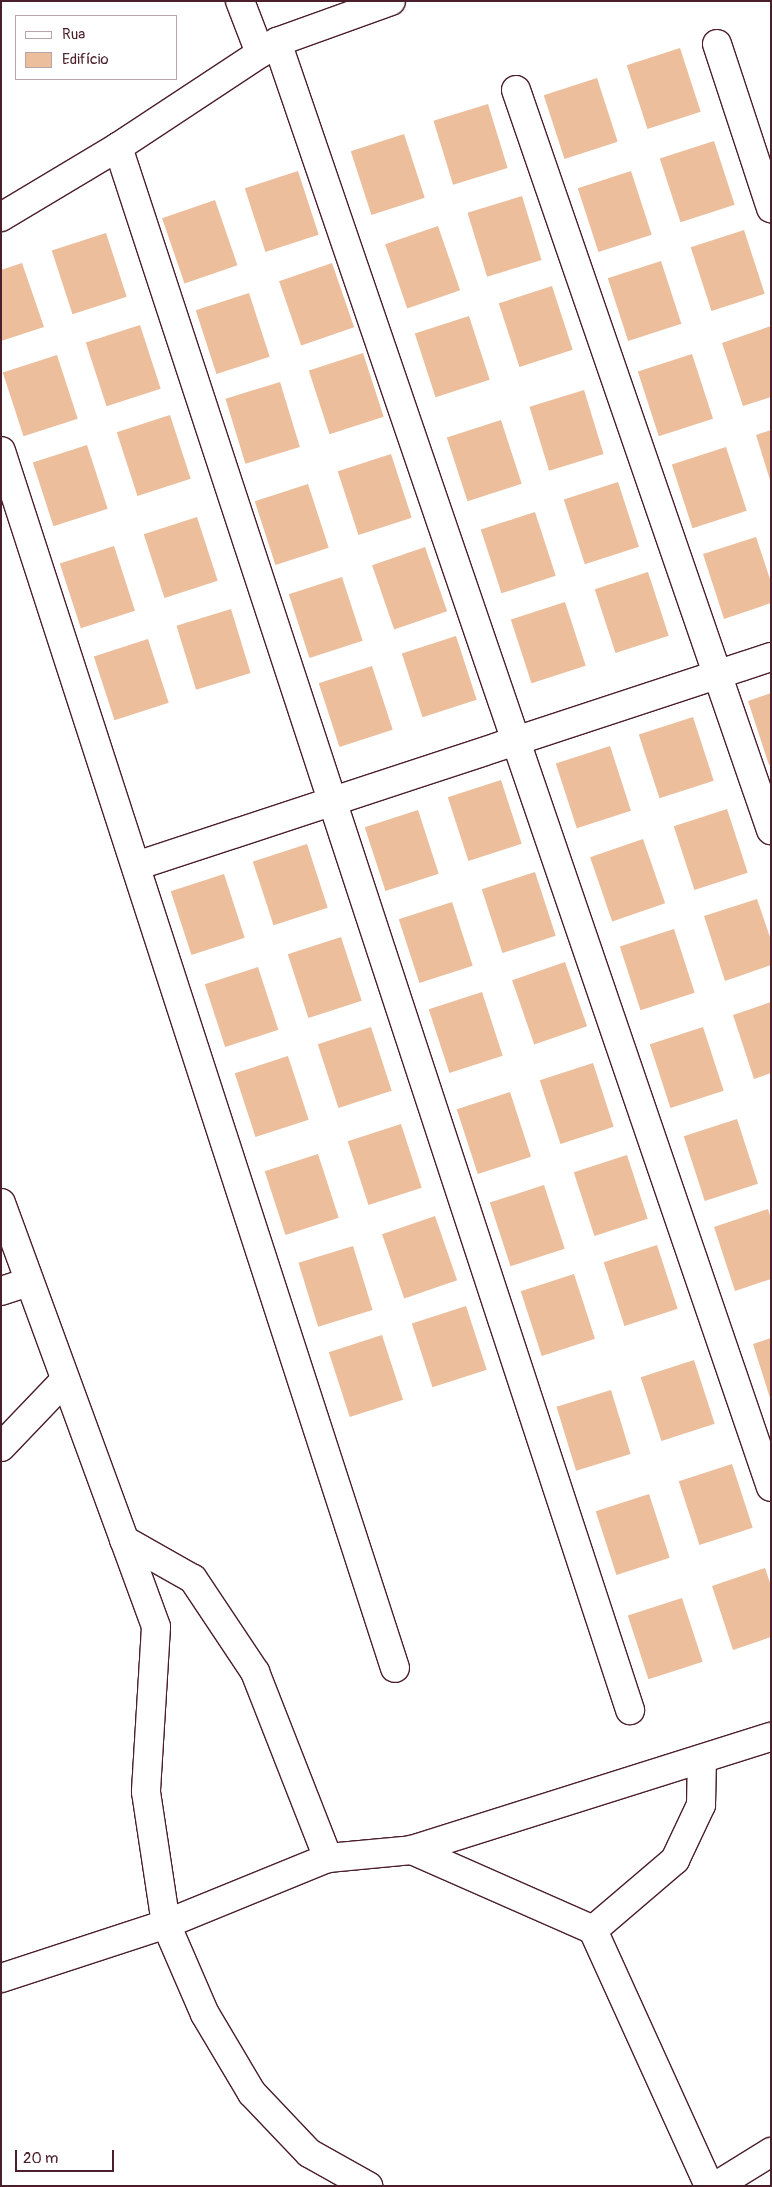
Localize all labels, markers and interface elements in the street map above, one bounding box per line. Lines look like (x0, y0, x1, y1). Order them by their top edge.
legend (15, 15, 178, 80)
text: Rua (62, 25, 85, 44)
text: Edifício (62, 50, 108, 69)
scale bar (18, 2140, 116, 2172)
text: 20 m (23, 2149, 58, 2168)

